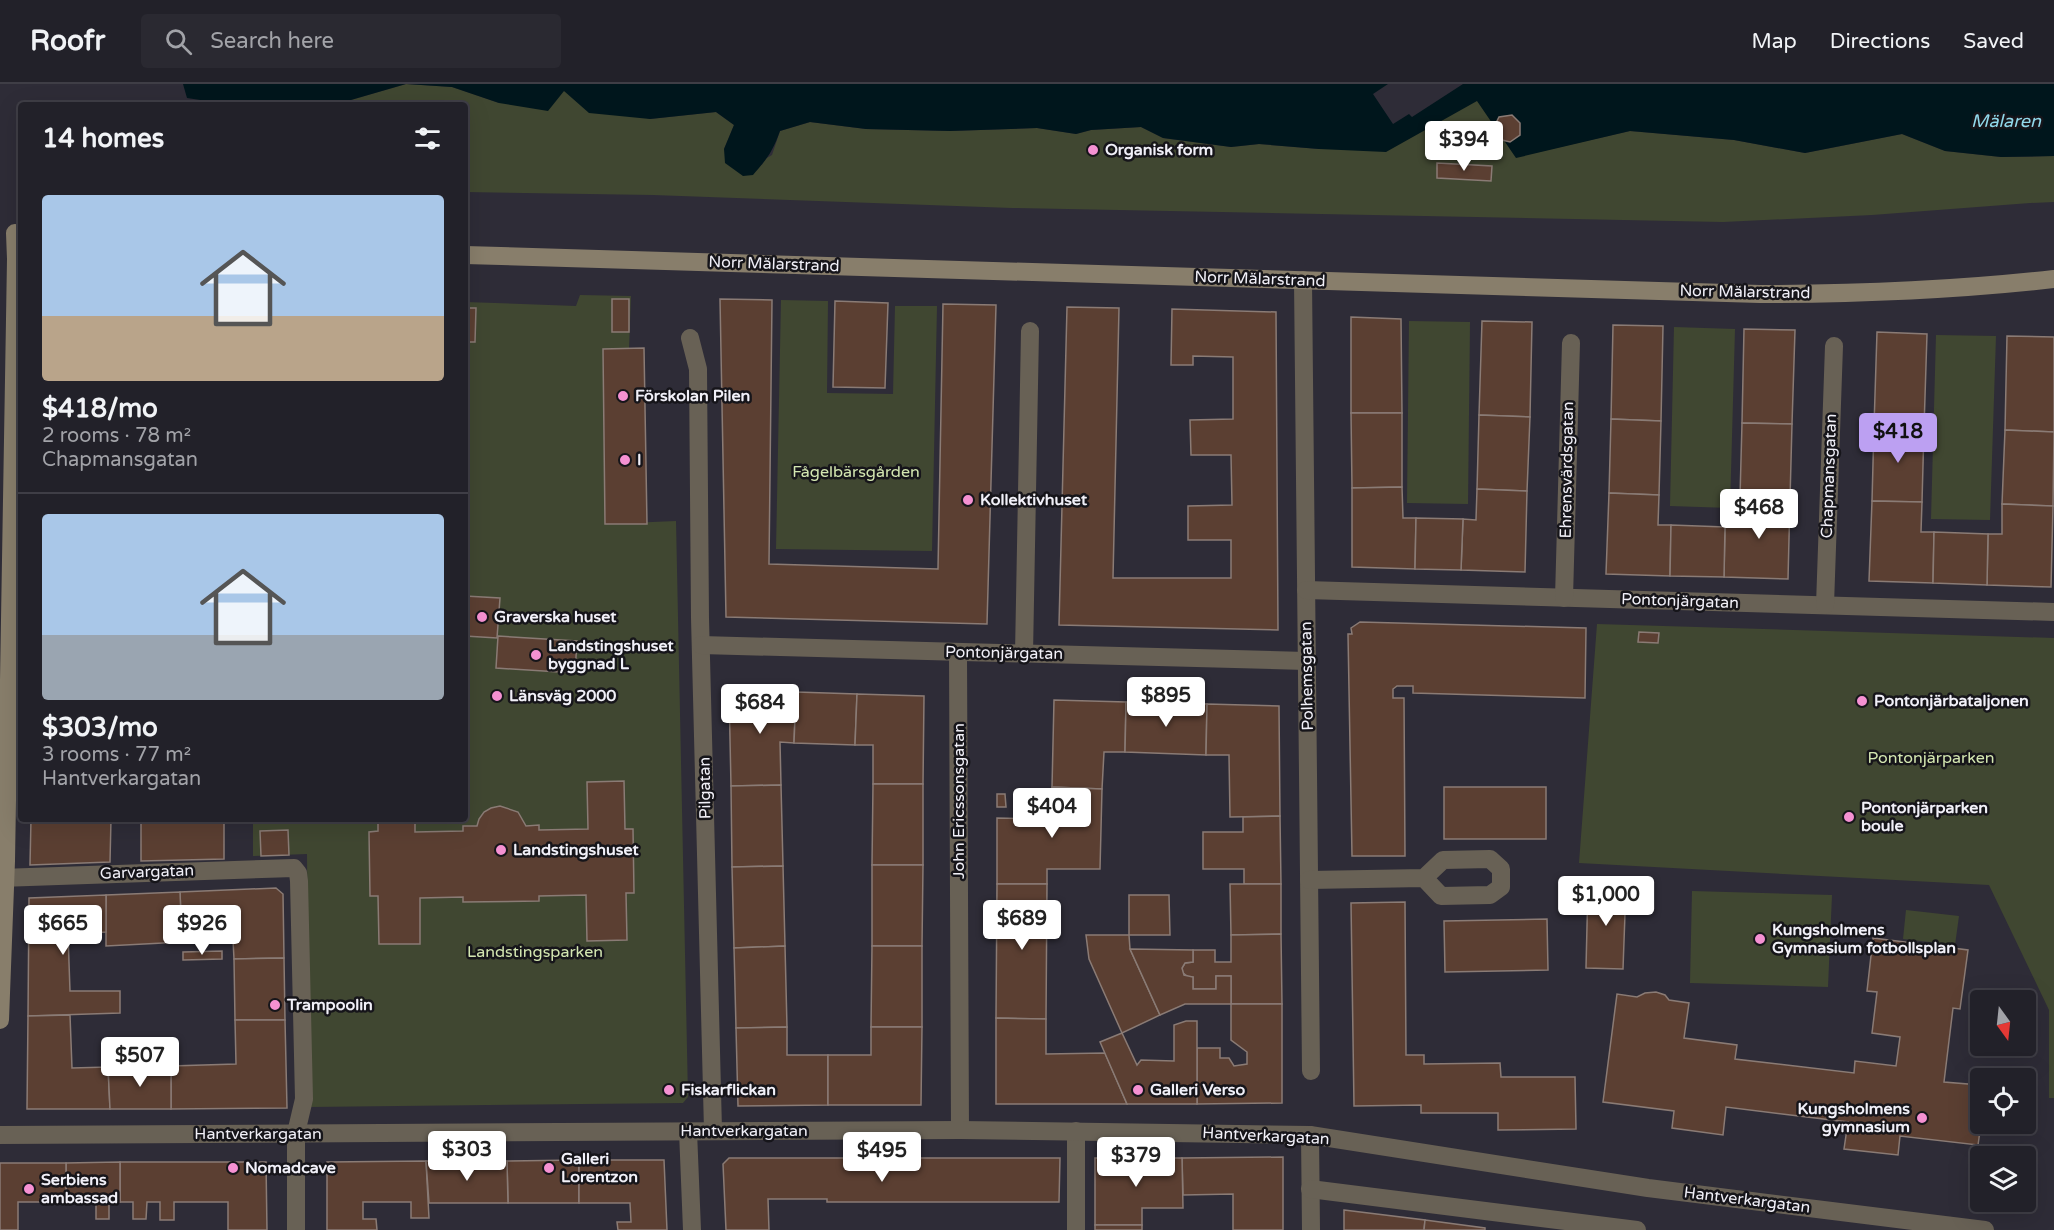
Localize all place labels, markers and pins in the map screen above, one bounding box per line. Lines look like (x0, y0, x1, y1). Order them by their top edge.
pin: $394 (1428, 121, 1500, 172)
place label: Organisk form (1105, 140, 1213, 160)
marker: Organisk form (1086, 143, 1100, 157)
place label: Förskolan Pilen (635, 386, 750, 406)
marker: Förskolan Pilen (616, 389, 630, 403)
pin: $418 (1862, 413, 1934, 464)
place label: I (637, 450, 642, 470)
marker: I (618, 453, 632, 467)
pin: $468 (1723, 489, 1795, 540)
place label: Kollektivhuset (980, 490, 1088, 510)
marker: Kollektivhuset (961, 493, 975, 507)
place label: Graverska huset (494, 607, 617, 627)
marker: Graverska huset (475, 610, 489, 624)
place label: Landstingshuset byggnad L (548, 636, 674, 674)
marker: Landstingshuset byggnad L (529, 648, 543, 662)
pin: $895 (1130, 677, 1202, 728)
pin: $684 (724, 684, 796, 735)
place label: Länsväg 2000 (509, 686, 616, 706)
marker: Länsväg 2000 (490, 689, 504, 703)
place label: Pontonjärbataljonen (1874, 691, 2029, 711)
marker: Pontonjärbataljonen (1855, 694, 1869, 708)
pin: $404 (1016, 788, 1088, 839)
place label: Pontonjärparken boule (1861, 798, 1988, 836)
marker: Pontonjärparken boule (1842, 810, 1856, 824)
place label: Landstingshuset (513, 840, 639, 860)
marker: Landstingshuset (494, 843, 508, 857)
pin: $1,000 (1557, 876, 1655, 927)
pin: $689 (986, 900, 1058, 951)
pin: $665 (27, 905, 99, 956)
pin: $926 (166, 905, 238, 956)
place label: Kungsholmens Gymnasium fotbollsplan (1772, 920, 1956, 958)
marker: Kungsholmens Gymnasium fotbollsplan (1753, 932, 1767, 946)
place label: Trampoolin (286, 995, 373, 1015)
marker: Trampoolin (268, 998, 282, 1012)
pin: $507 (104, 1037, 176, 1088)
place label: Fiskarflickan (681, 1080, 776, 1100)
place label: Galleri Verso (1150, 1080, 1245, 1100)
marker: Fiskarflickan (662, 1083, 676, 1097)
marker: Galleri Verso (1131, 1083, 1145, 1097)
place label: Kungsholmens gymnasium (1797, 1099, 1910, 1137)
marker: Kungsholmens gymnasium (1915, 1111, 1929, 1125)
pin: $303 (431, 1131, 503, 1182)
pin: $495 (846, 1132, 918, 1183)
pin: $379 (1100, 1137, 1172, 1188)
place label: Galleri Lorentzon (561, 1149, 638, 1187)
place label: Nomadcave (245, 1158, 336, 1178)
marker: Nomadcave (226, 1161, 240, 1175)
marker: Galleri Lorentzon (542, 1161, 556, 1175)
place label: Serbiens ambassad (41, 1170, 118, 1208)
marker: Serbiens ambassad (22, 1182, 36, 1196)

